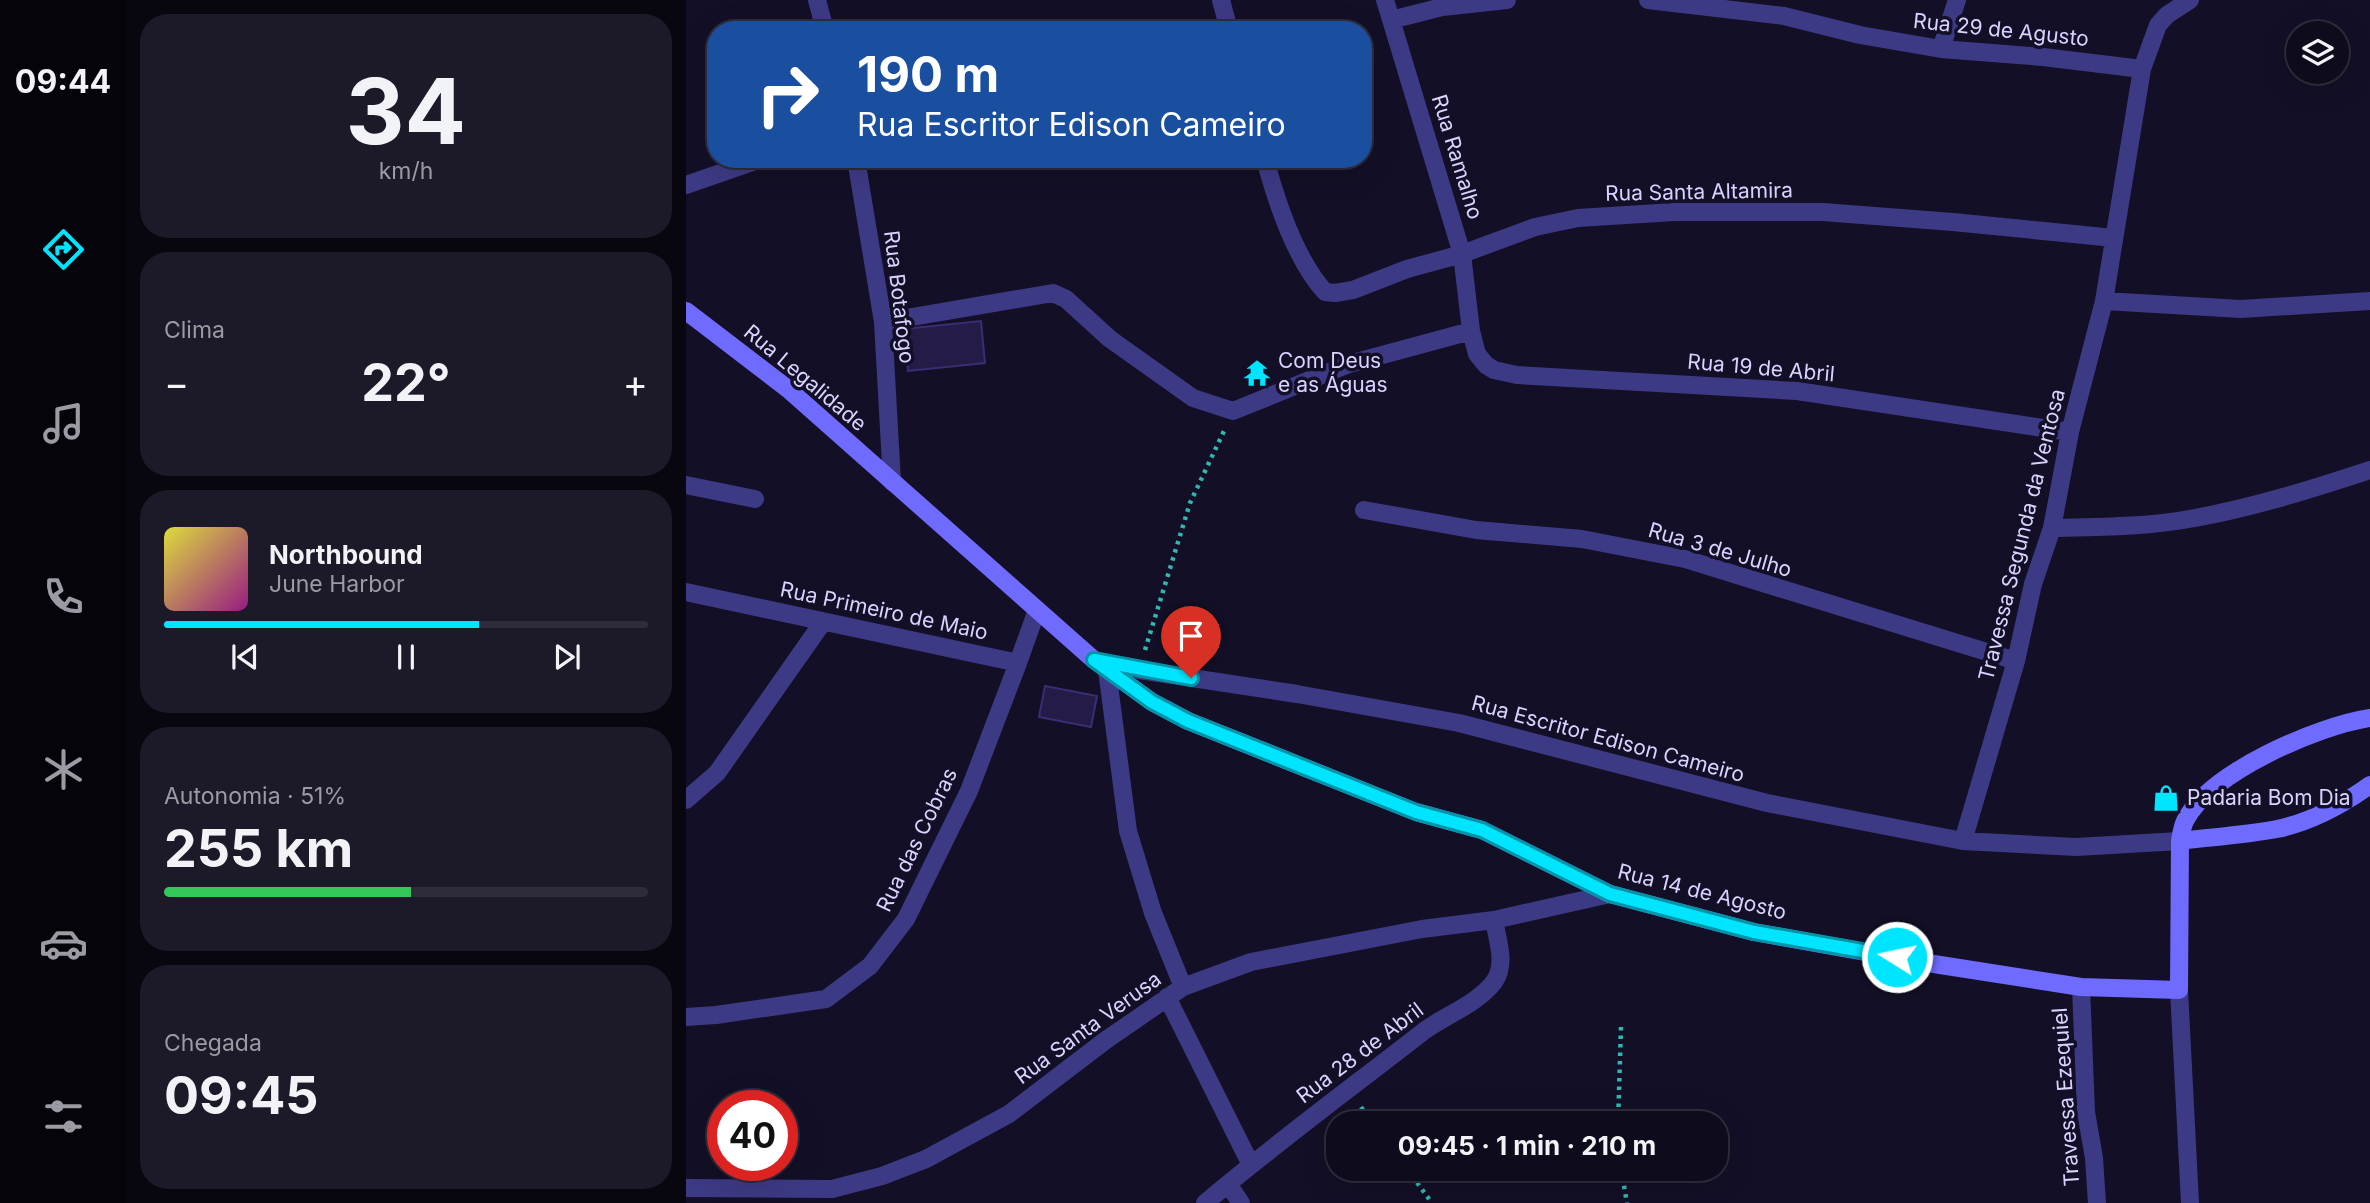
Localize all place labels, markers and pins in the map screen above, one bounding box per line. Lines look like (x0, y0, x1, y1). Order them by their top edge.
place label: Com Deus e as Águas (1278, 348, 1388, 397)
temple icon: Com Deus e as Águas (1242, 358, 1272, 388)
pin (1161, 606, 1221, 678)
shop icon: Padaria Bom Dia (2151, 783, 2181, 813)
place label: Padaria Bom Dia (2187, 785, 2351, 810)

